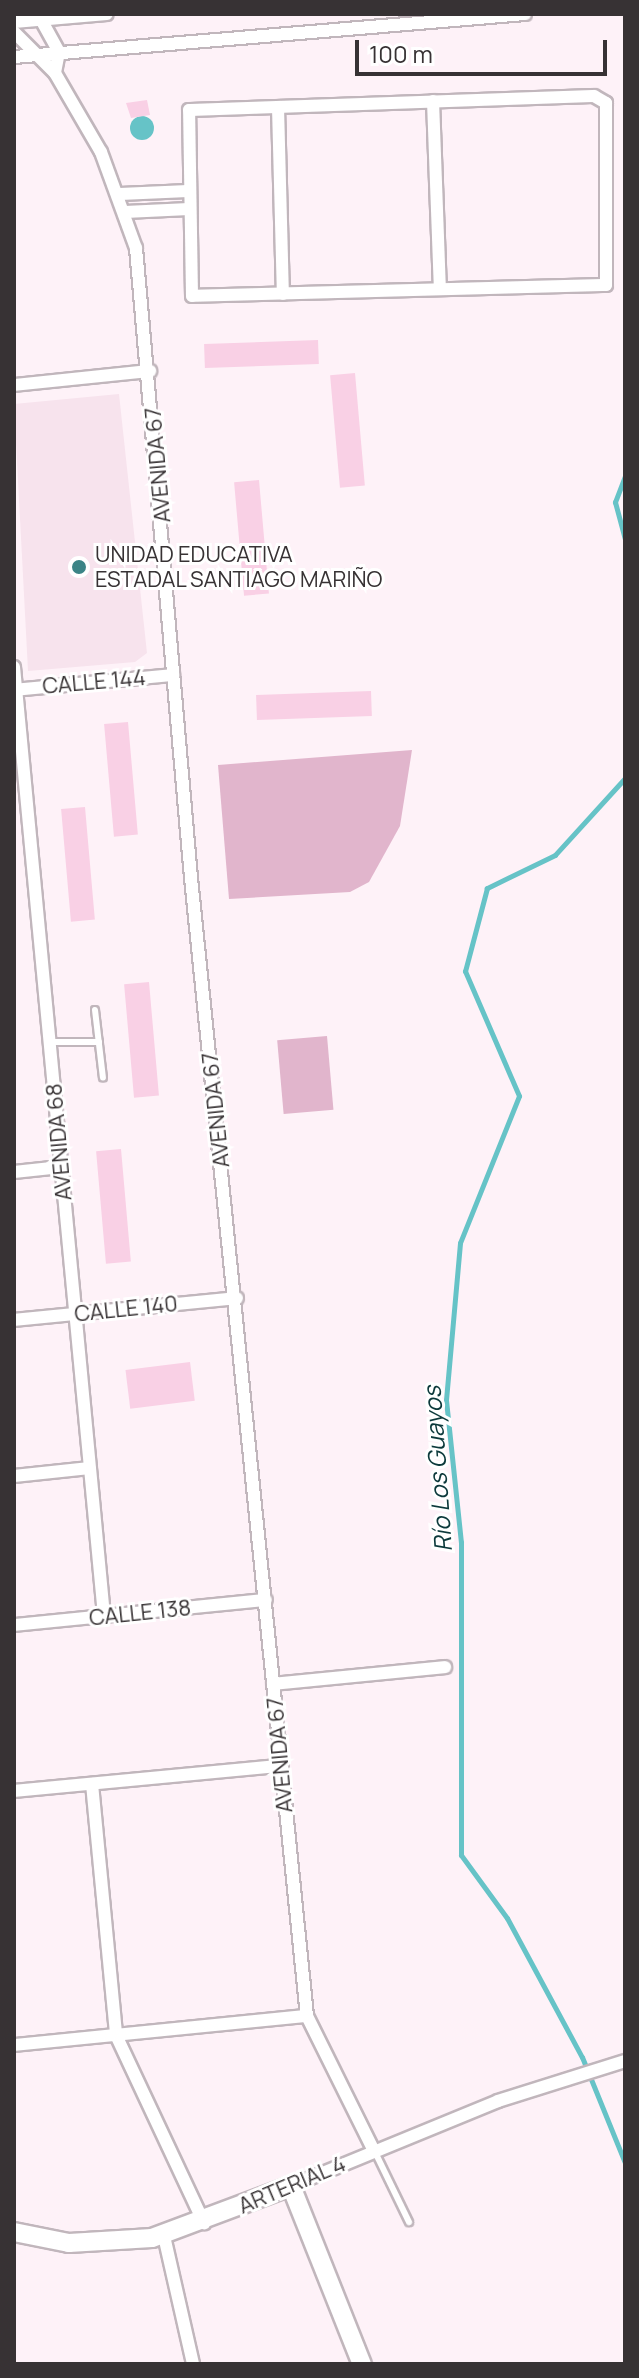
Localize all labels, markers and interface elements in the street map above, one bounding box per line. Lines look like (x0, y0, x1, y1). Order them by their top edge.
scale bar (359, 24, 611, 74)
text: 100 m (369, 37, 433, 70)
street label: AVENIDA 67 (140, 406, 176, 524)
place label: UNIDAD EDUCATIVA ESTADAL SANTIAGO MARIÑO (95, 541, 384, 592)
marker: UNIDAD EDUCATIVA ESTADAL SANTIAGO MARIÑO (70, 558, 88, 576)
street label: CALLE 144 (41, 664, 147, 700)
street label: AVENIDA 67 (197, 1051, 235, 1169)
street label: AVENIDA 68 (41, 1082, 77, 1202)
street label: CALLE 140 (73, 1290, 179, 1328)
water label: Río Los Guayos (417, 1385, 457, 1553)
street label: CALLE 138 (88, 1595, 192, 1631)
street label: AVENIDA 67 (262, 1696, 298, 1814)
street label: ARTERIAL 4 (234, 2150, 350, 2220)

